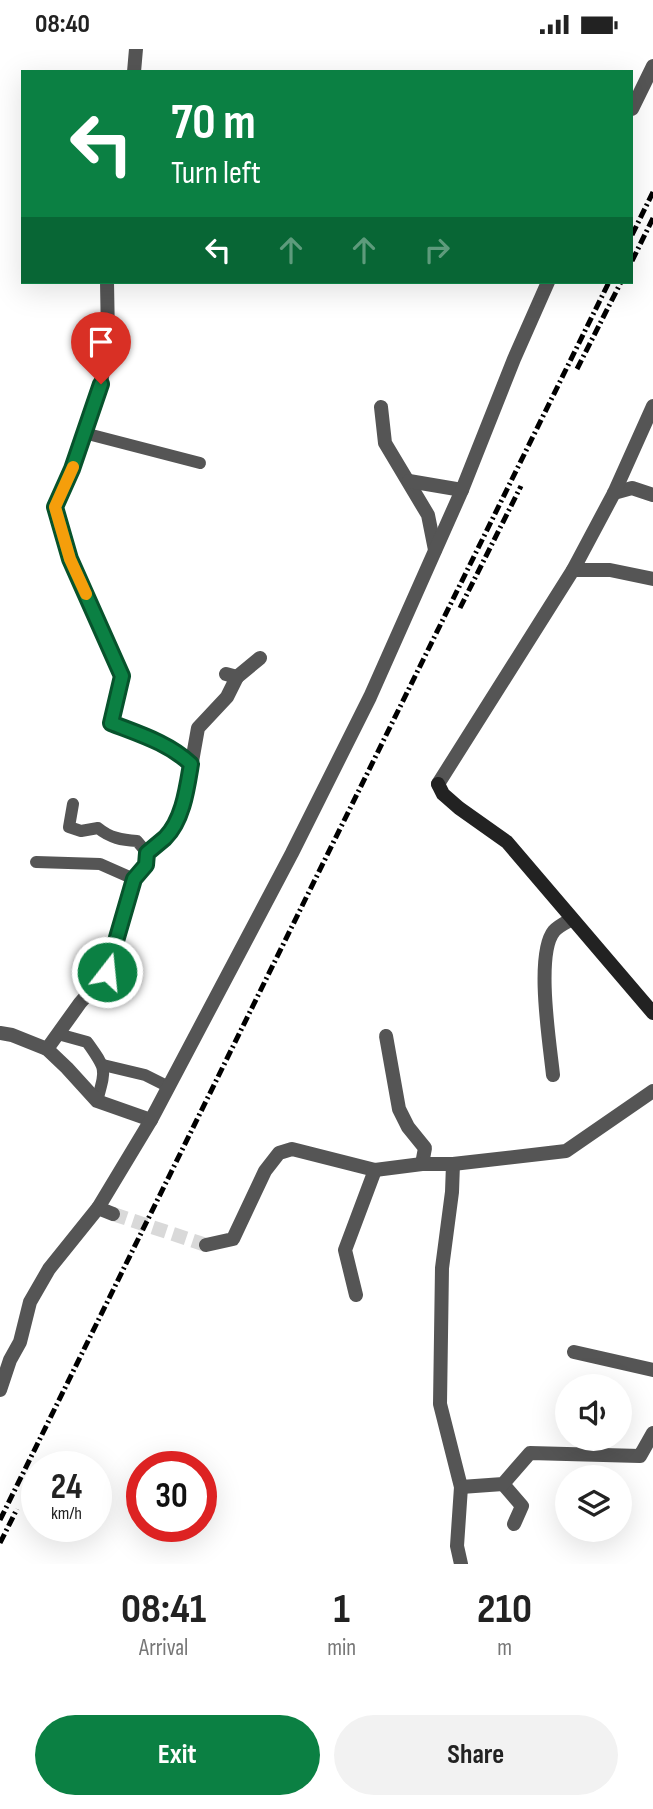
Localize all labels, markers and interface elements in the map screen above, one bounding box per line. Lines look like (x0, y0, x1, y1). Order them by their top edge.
text: 08:40 (35, 9, 90, 40)
text: 70 m (171, 94, 256, 153)
icon: left (56, 98, 147, 189)
text: Turn left (171, 154, 261, 193)
icon: left (199, 231, 237, 269)
icon: ahead (272, 231, 310, 269)
icon: ahead (345, 231, 383, 269)
icon: right (418, 231, 456, 269)
pin (71, 312, 131, 384)
icon: arrive (82, 323, 120, 361)
position arrow (70, 935, 144, 1009)
map controls (555, 1374, 632, 1542)
button: sound (555, 1374, 632, 1451)
speed limit sign: 30 (126, 1451, 217, 1542)
button: layers (555, 1465, 632, 1542)
text: 24 (51, 1466, 82, 1509)
text: km/h (51, 1503, 82, 1524)
text: 08:41 (121, 1584, 206, 1635)
text: 1 (333, 1584, 350, 1635)
text: 210 (477, 1584, 532, 1635)
text: Arrival (139, 1634, 188, 1662)
text: min (327, 1634, 356, 1662)
text: m (497, 1634, 512, 1662)
button: Exit (35, 1715, 320, 1795)
button: Share (334, 1715, 618, 1795)

